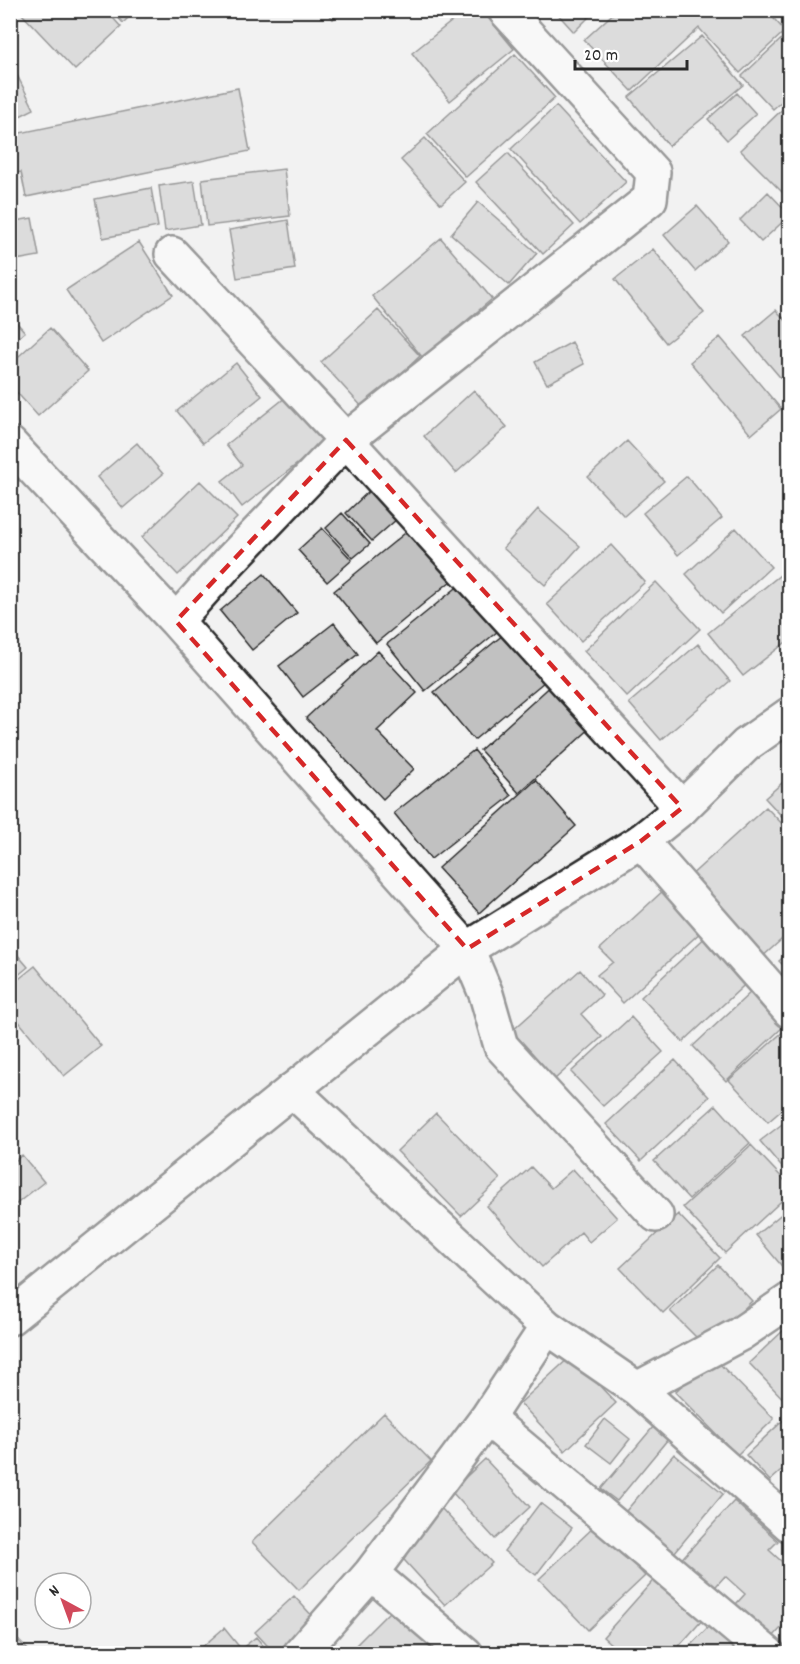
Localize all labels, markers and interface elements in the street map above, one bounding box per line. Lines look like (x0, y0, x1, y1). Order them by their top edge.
scale bar (575, 33, 688, 71)
text: 20 m (584, 44, 618, 69)
north arrow (33, 1571, 93, 1631)
text: N (44, 1580, 65, 1603)

